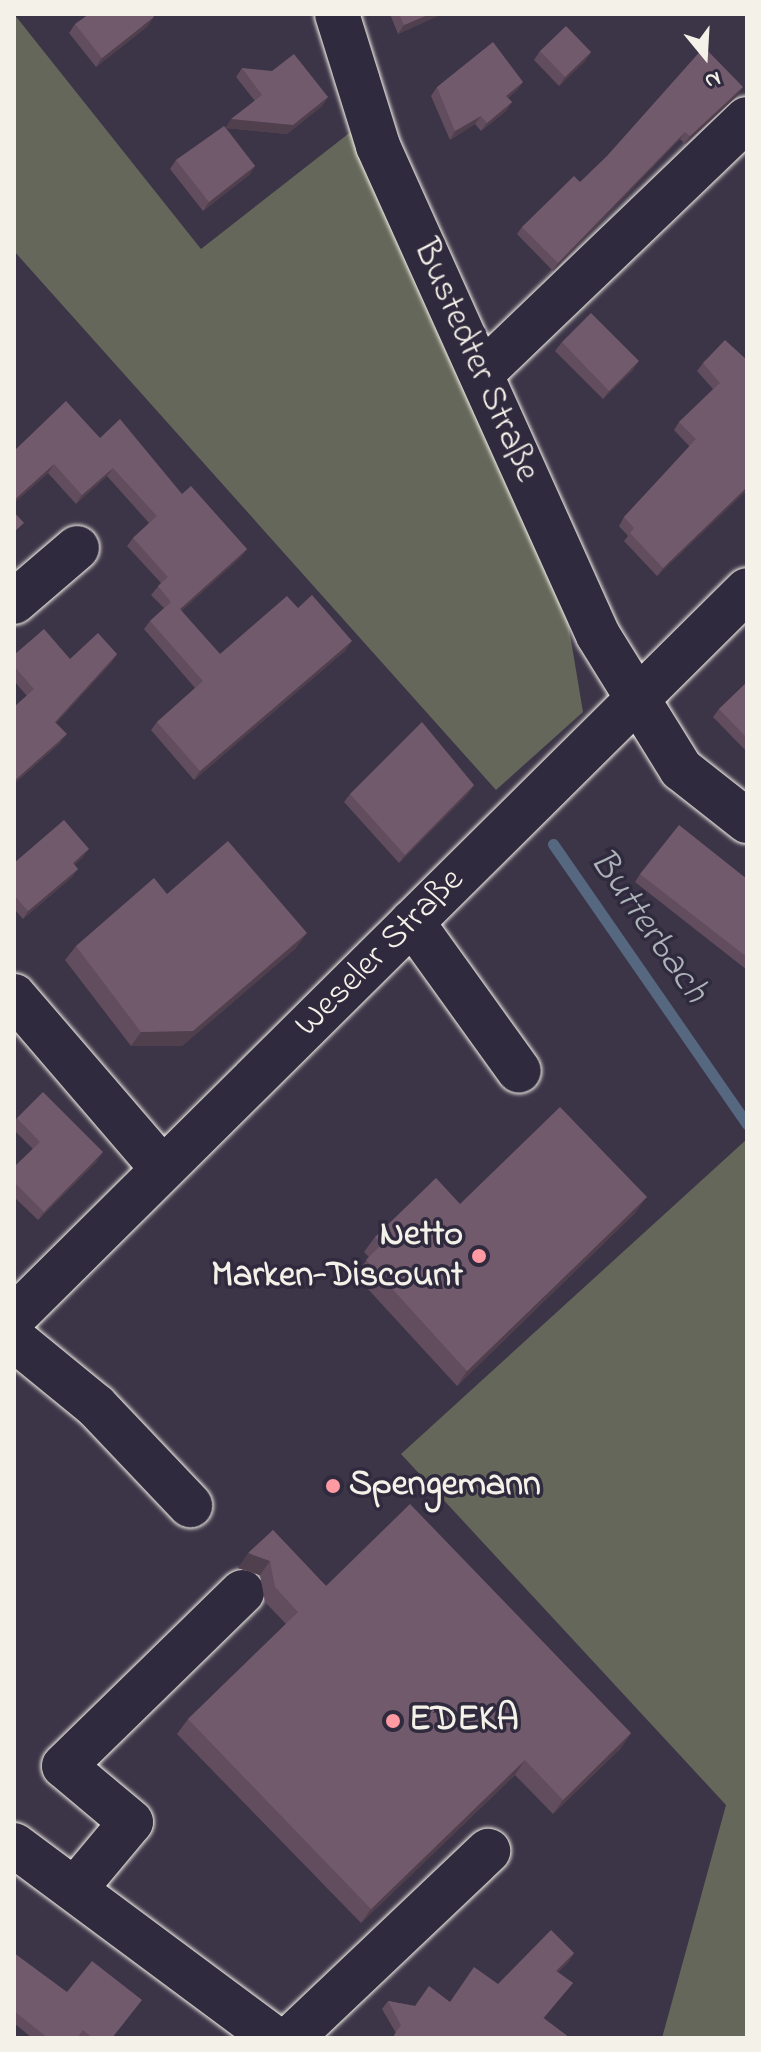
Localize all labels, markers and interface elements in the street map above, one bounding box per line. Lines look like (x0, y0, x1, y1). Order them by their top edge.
north arrow (665, 16, 745, 96)
text: N (700, 61, 724, 96)
street label: Bustedter Straße (402, 233, 548, 489)
water label: Butterbach (578, 841, 716, 1013)
street label: Weseler Straße (286, 859, 474, 1047)
place label: Netto Marken-Discount (211, 1213, 463, 1298)
marker: Netto Marken-Discount (470, 1247, 488, 1265)
place label: Spengemann (349, 1464, 541, 1508)
marker: Spengemann (324, 1477, 342, 1495)
place label: EDEKA (409, 1699, 519, 1743)
marker: EDEKA (384, 1712, 402, 1730)

